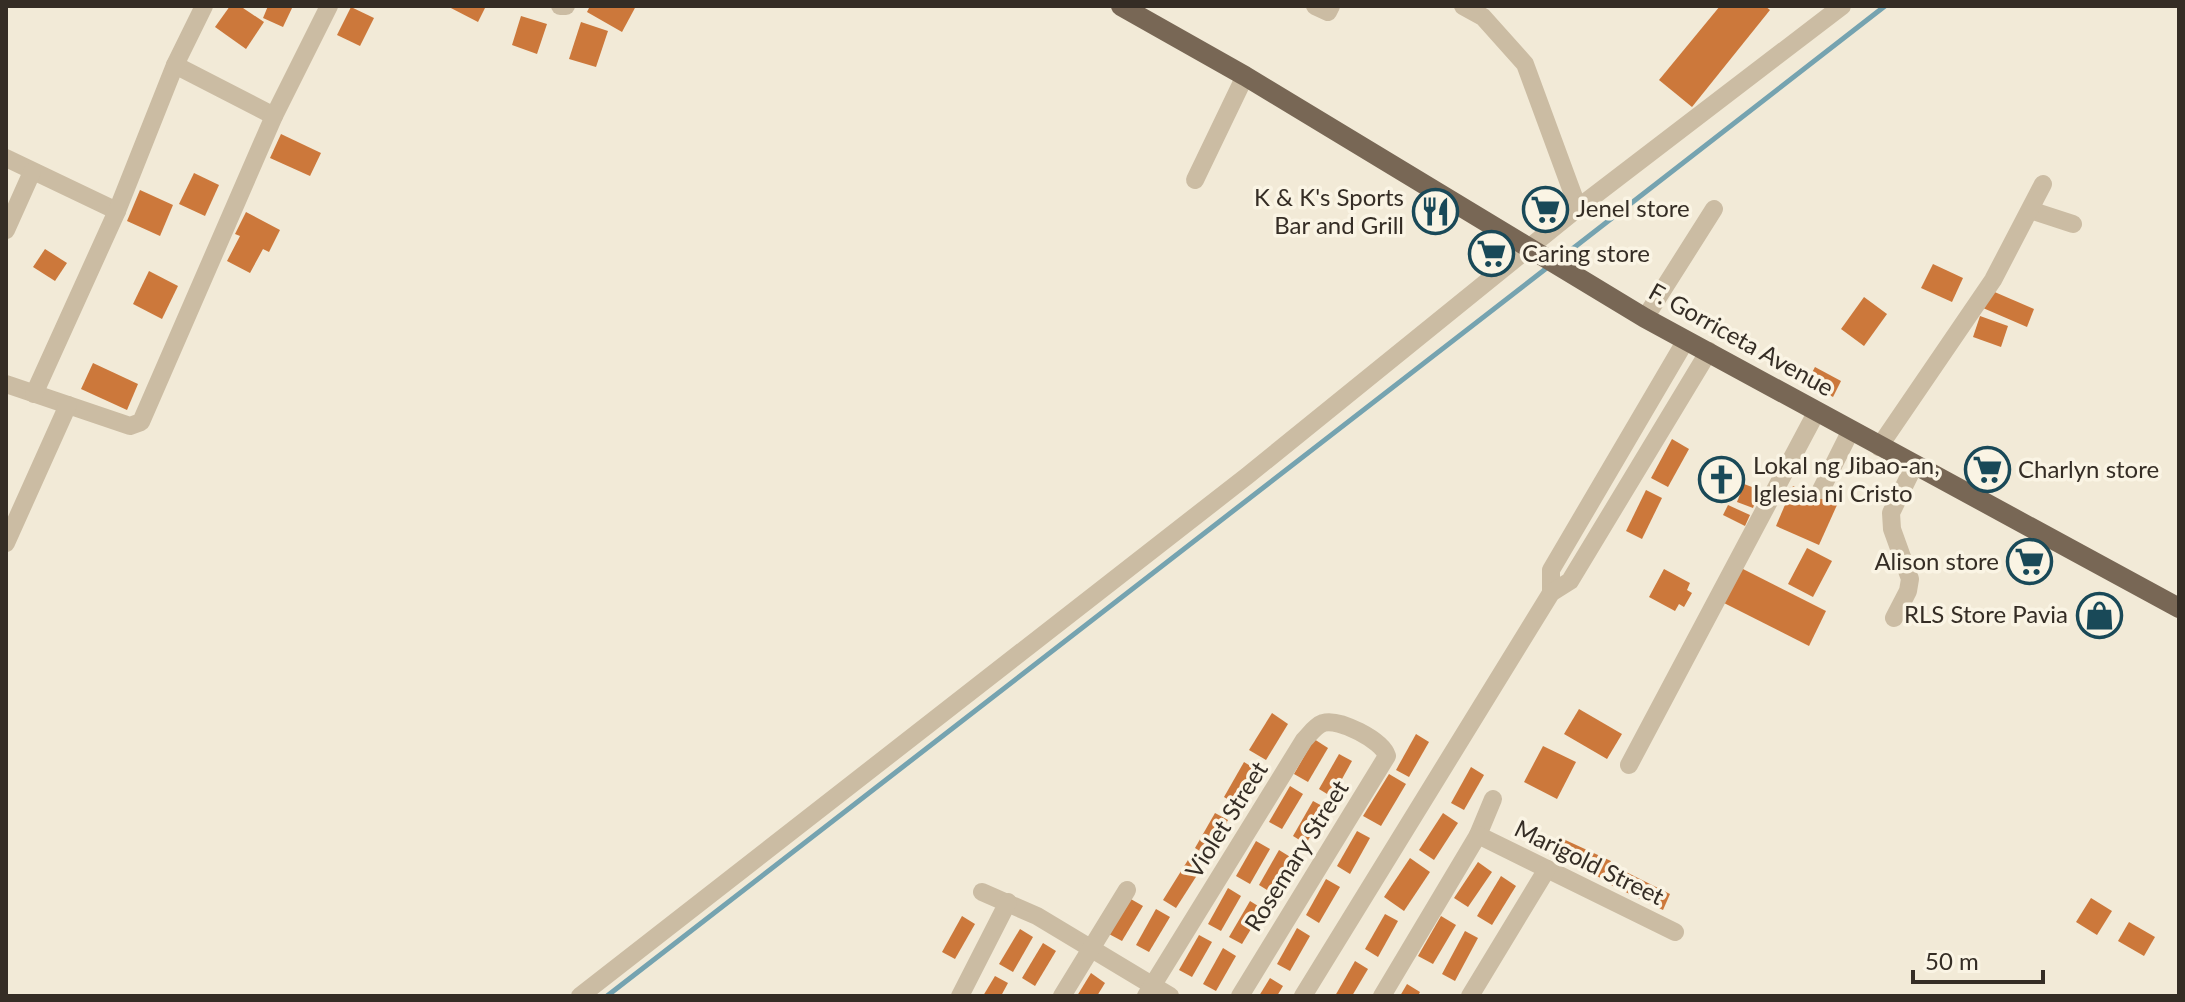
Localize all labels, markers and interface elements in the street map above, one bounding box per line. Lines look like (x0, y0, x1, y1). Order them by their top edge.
place label: K & K's Sports Bar and Grill (1254, 182, 1404, 239)
supermarket icon: Jenel store (1521, 185, 1569, 233)
restaurant icon: K & K's Sports Bar and Grill (1411, 188, 1459, 236)
place label: Jenel store (1576, 193, 1690, 222)
supermarket icon: Caring store (1467, 230, 1515, 278)
place label: Caring store (1522, 238, 1650, 267)
street label: F. Gorriceta Avenue (1644, 276, 1839, 401)
supermarket icon: Charlyn store (1963, 446, 2011, 494)
place label: Lokal ng Jibao-an, Iglesia ni Cristo (1753, 450, 1940, 507)
place label: Charlyn store (2018, 454, 2159, 483)
church icon: Lokal ng Jibao-an, Iglesia ni Cristo (1698, 456, 1746, 504)
supermarket icon: Alison store (2006, 538, 2054, 586)
place label: Alison store (1874, 546, 1999, 575)
shop icon: RLS Store Pavia (2075, 591, 2123, 639)
place label: RLS Store Pavia (1904, 599, 2068, 628)
street label: Violet Street (1179, 755, 1273, 883)
street label: Rosemary Street (1238, 774, 1354, 936)
street label: Marigold Street (1510, 813, 1669, 911)
scale bar (1913, 934, 2043, 984)
text: 50 m (1925, 946, 1979, 975)

